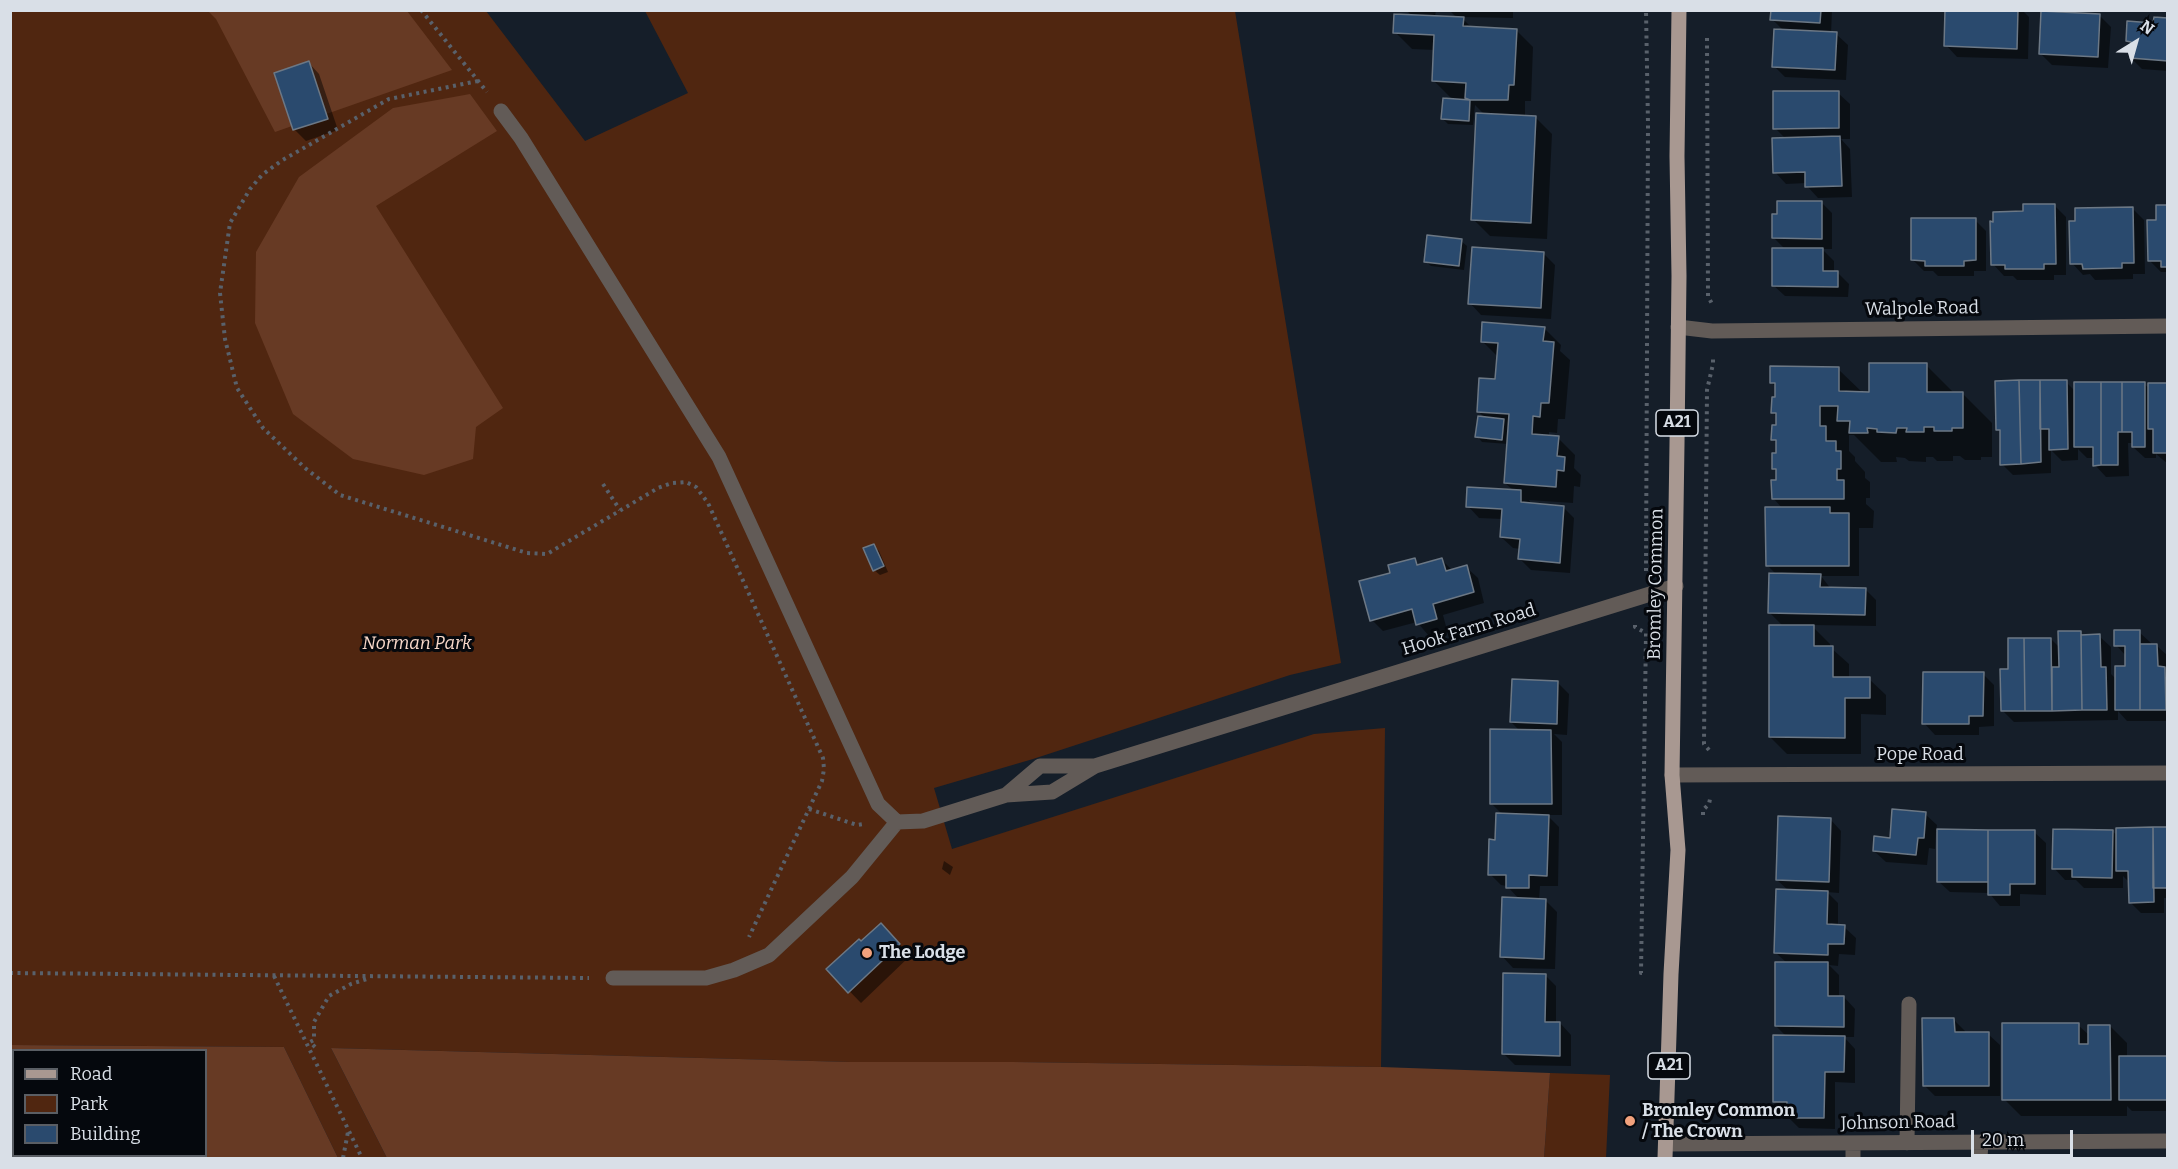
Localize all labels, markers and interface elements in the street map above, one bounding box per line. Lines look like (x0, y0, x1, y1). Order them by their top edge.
north arrow (2106, 12, 2166, 72)
text: N (2136, 16, 2158, 39)
street label: Walpole Road (1865, 297, 1979, 321)
road number: A21 (1656, 410, 1698, 436)
street label: Bromley Common (1644, 508, 1668, 660)
street label: Hook Farm Road (1399, 599, 1539, 661)
park label: Norman Park (362, 633, 472, 655)
street label: Pope Road (1876, 744, 1964, 766)
place label: The Lodge (879, 942, 965, 964)
marker: The Lodge (860, 946, 874, 960)
legend (12, 1049, 207, 1157)
road number: A21 (1648, 1053, 1690, 1079)
text: Road (70, 1063, 112, 1085)
text: Park (70, 1093, 108, 1115)
place label: Bromley Common / The Crown (1642, 1100, 1795, 1142)
street label: Johnson Road (1840, 1111, 1956, 1135)
marker: Bromley Common / The Crown (1623, 1114, 1637, 1128)
scale bar (1974, 1118, 2076, 1156)
text: Building (70, 1123, 141, 1145)
text: 20 m (1982, 1129, 2024, 1151)

